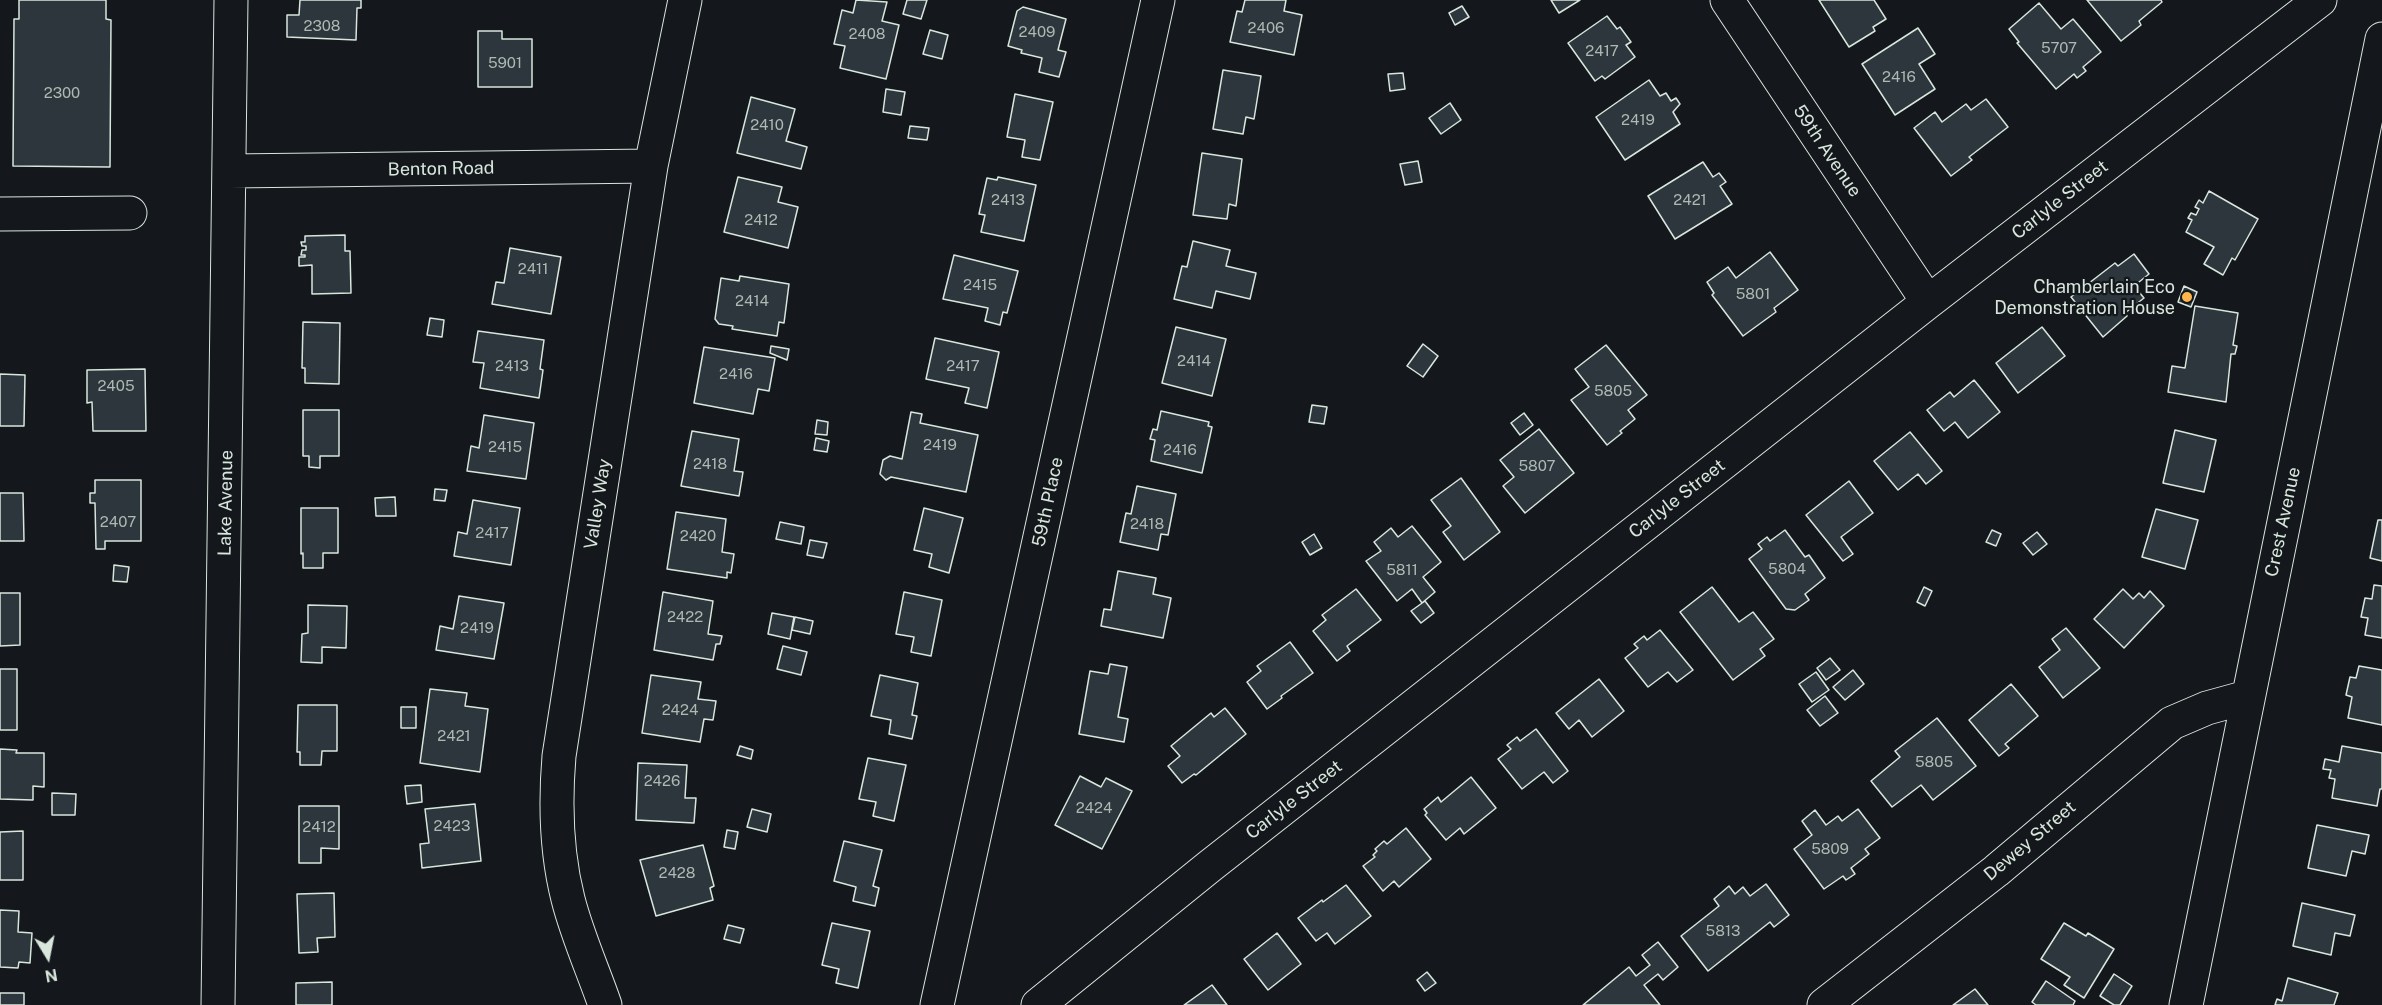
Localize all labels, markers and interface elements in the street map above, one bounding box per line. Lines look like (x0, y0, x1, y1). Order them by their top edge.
house number: 2308 (303, 17, 341, 35)
house number: 2406 (1248, 19, 1284, 37)
house number: 2409 (1019, 23, 1055, 41)
house number: 2408 (848, 25, 886, 43)
house number: 5707 (2041, 39, 2077, 57)
house number: 2417 (1585, 42, 1619, 60)
house number: 5901 (488, 54, 522, 72)
house number: 2416 (1882, 68, 1916, 86)
house number: 2300 (44, 84, 80, 102)
street label: 59th Avenue (1788, 101, 1866, 201)
house number: 2419 (1621, 111, 1655, 129)
house number: 2410 (750, 116, 784, 134)
street label: Carlyle Street (2008, 156, 2112, 244)
street label: Benton Road (387, 157, 495, 181)
house number: 2413 (991, 191, 1025, 209)
house number: 2421 (1673, 191, 1707, 209)
house number: 2412 (744, 211, 778, 229)
house number: 2411 (518, 260, 548, 278)
house number: 2415 (963, 276, 997, 294)
place label: Chamberlain Eco Demonstration House (1994, 276, 2175, 318)
house number: 5801 (1736, 285, 1770, 303)
marker: Chamberlain Eco Demonstration House (2180, 290, 2194, 304)
house number: 2414 (735, 292, 769, 310)
house number: 2414 (1177, 352, 1211, 370)
house number: 2413 (495, 357, 529, 375)
house number: 2417 (946, 357, 980, 375)
house number: 2416 (719, 365, 753, 383)
house number: 2405 (97, 377, 135, 395)
house number: 5805 (1594, 382, 1632, 400)
house number: 2419 (923, 436, 957, 454)
house number: 2415 (488, 438, 522, 456)
house number: 2416 (1163, 441, 1197, 459)
street label: Lake Avenue (214, 450, 238, 556)
house number: 2418 (693, 455, 727, 473)
street label: 59th Place (1028, 455, 1068, 549)
street label: Carlyle Street (1625, 455, 1729, 543)
street label: Valley Way (580, 457, 616, 551)
house number: 5807 (1518, 457, 1556, 475)
street label: Crest Avenue (2261, 465, 2305, 579)
house number: 2407 (100, 513, 136, 531)
house number: 2418 (1130, 515, 1164, 533)
house number: 2417 (475, 524, 509, 542)
house number: 2420 (680, 527, 716, 545)
house number: 5804 (1768, 560, 1806, 578)
house number: 5811 (1386, 561, 1418, 579)
house number: 2422 (667, 608, 703, 626)
house number: 2419 (460, 619, 494, 637)
house number: 2424 (662, 701, 698, 719)
house number: 2421 (437, 727, 471, 745)
house number: 5805 (1915, 753, 1953, 771)
street label: Carlyle Street (1242, 756, 1346, 844)
house number: 2426 (644, 772, 680, 790)
street label: Dewey Street (1980, 796, 2080, 886)
house number: 2424 (1076, 799, 1112, 817)
house number: 2423 (434, 817, 470, 835)
house number: 2412 (302, 818, 336, 836)
house number: 5809 (1811, 840, 1849, 858)
house number: 2428 (658, 864, 696, 882)
house number: 5813 (1706, 922, 1740, 940)
north arrow (18, 927, 78, 987)
text: N (43, 965, 59, 986)

